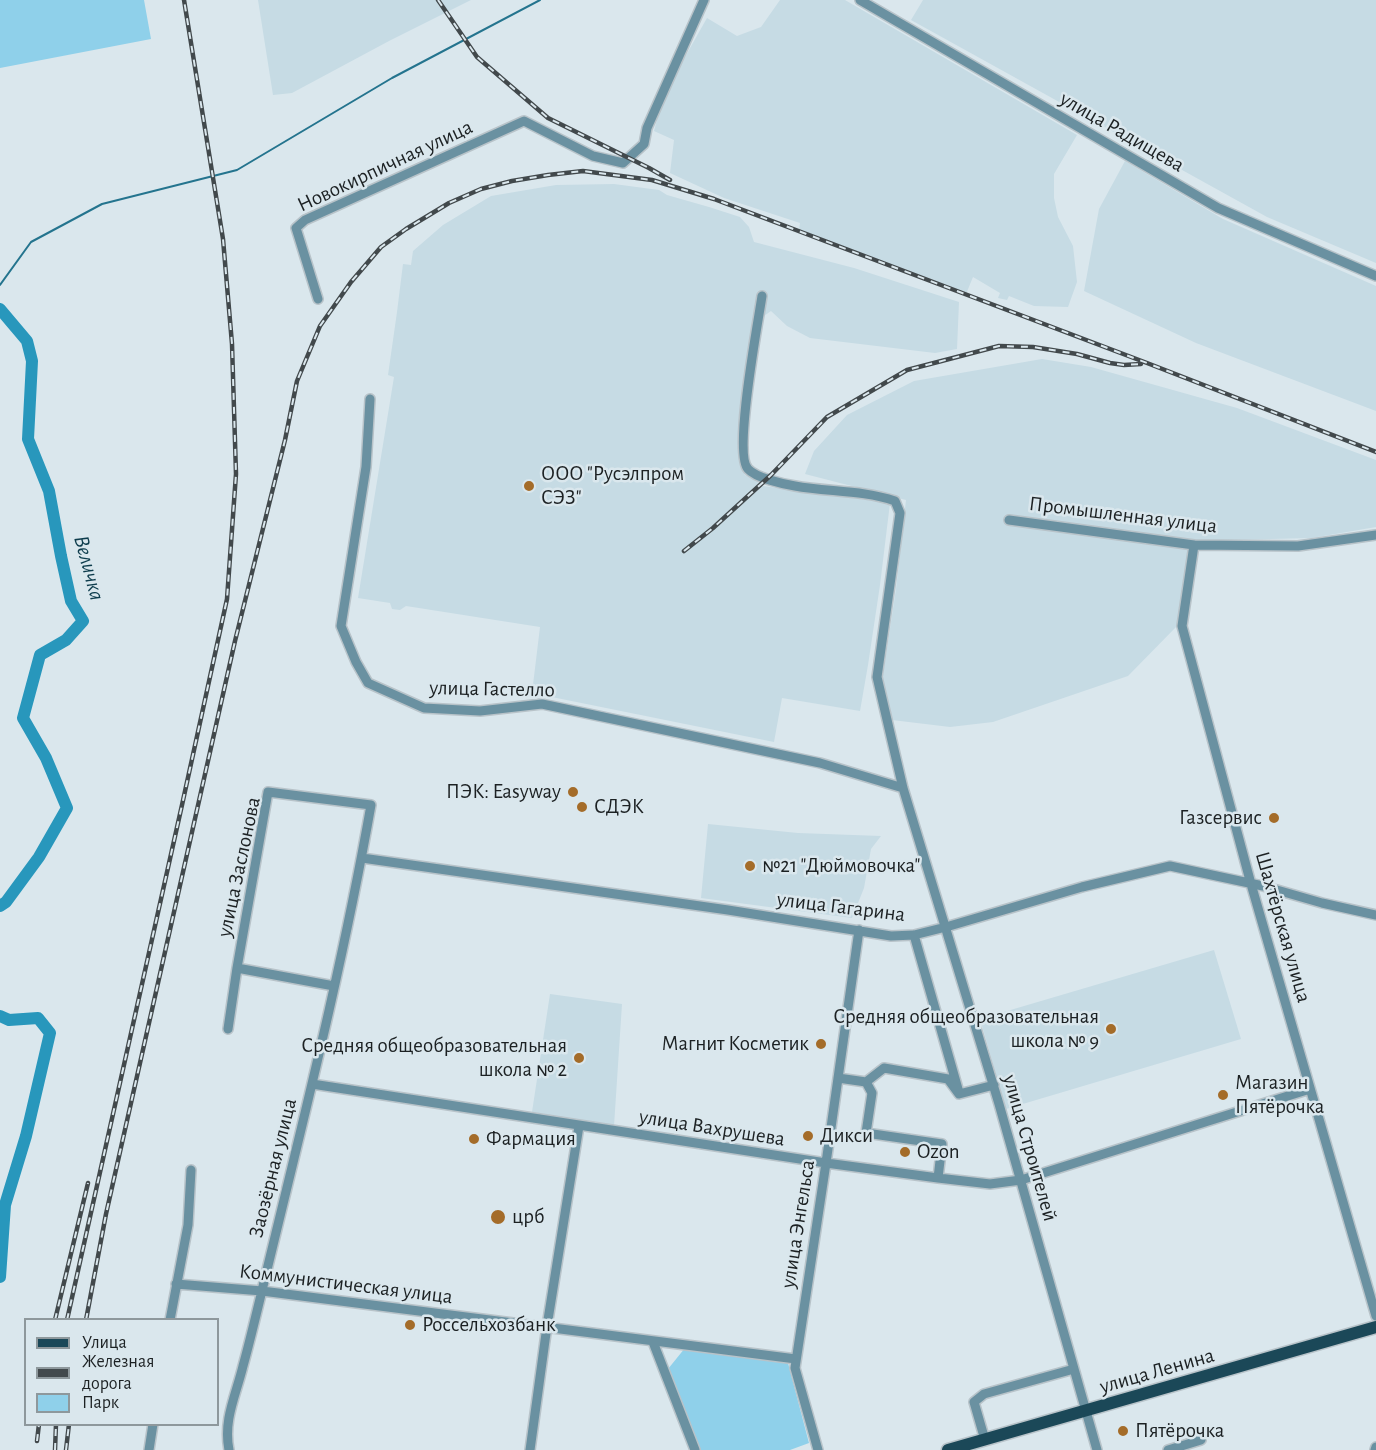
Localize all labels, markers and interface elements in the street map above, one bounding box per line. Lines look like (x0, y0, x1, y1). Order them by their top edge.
street label: улица Радищева (1055, 86, 1189, 178)
street label: Новокирпичная улица (293, 114, 477, 218)
place label: ООО "Русэлпром СЭЗ" (541, 461, 684, 511)
marker: ООО "Русэлпром СЭЗ" (522, 479, 536, 493)
street label: Промышленная улица (1028, 491, 1218, 539)
water label: Величка (68, 533, 110, 603)
street label: улица Гастелло (429, 675, 555, 703)
place label: ПЭК: Easyway (446, 779, 561, 805)
marker: ПЭК: Easyway (566, 785, 580, 799)
place label: СДЭК (594, 794, 644, 820)
street label: улица Заслонова (212, 795, 266, 939)
marker: СДЭК (575, 800, 589, 814)
place label: Газсервис (1179, 805, 1262, 831)
marker: Газсервис (1267, 811, 1281, 825)
street label: Шахтёрская улица (1249, 849, 1317, 1005)
place label: №21 "Дюймовочка" (762, 853, 920, 879)
marker: №21 "Дюймовочка" (743, 859, 757, 873)
street label: улица Гагарина (775, 887, 907, 927)
place label: Средняя общеобразовательная школа № 9 (833, 1004, 1099, 1054)
marker: Средняя общеобразовательная школа № 9 (1104, 1022, 1118, 1036)
place label: Магнит Косметик (662, 1031, 809, 1057)
place label: Средняя общеобразовательная школа № 2 (301, 1033, 567, 1083)
marker: Магнит Косметик (814, 1037, 828, 1051)
marker: Средняя общеобразовательная школа № 2 (572, 1051, 586, 1065)
place label: Магазин Пятёрочка (1235, 1070, 1324, 1120)
street label: улица Строителей (997, 1072, 1063, 1224)
marker: Магазин Пятёрочка (1216, 1088, 1230, 1102)
street label: Заозёрная улица (244, 1096, 302, 1240)
street label: улица Вахрушева (637, 1104, 787, 1152)
place label: Дикси (820, 1123, 873, 1149)
place label: Фармация (486, 1126, 576, 1152)
marker: Дикси (801, 1129, 815, 1143)
marker: Фармация (467, 1132, 481, 1146)
place label: Ozon (917, 1139, 960, 1165)
marker: Ozon (898, 1145, 912, 1159)
street label: улица Энгельса (775, 1158, 821, 1290)
place label: црб (512, 1204, 545, 1230)
marker: црб (489, 1208, 507, 1226)
street label: Коммунистическая улица (238, 1258, 454, 1310)
place label: Россельхозбанк (422, 1312, 556, 1338)
legend (24, 1318, 219, 1426)
marker: Россельхозбанк (403, 1318, 417, 1332)
text: Улица (82, 1334, 127, 1352)
street label: улица Ленина (1097, 1343, 1217, 1399)
text: Железная дорога (82, 1353, 154, 1393)
text: Парк (82, 1394, 119, 1412)
place label: Пятёрочка (1135, 1418, 1224, 1444)
marker: Пятёрочка (1116, 1424, 1130, 1438)

